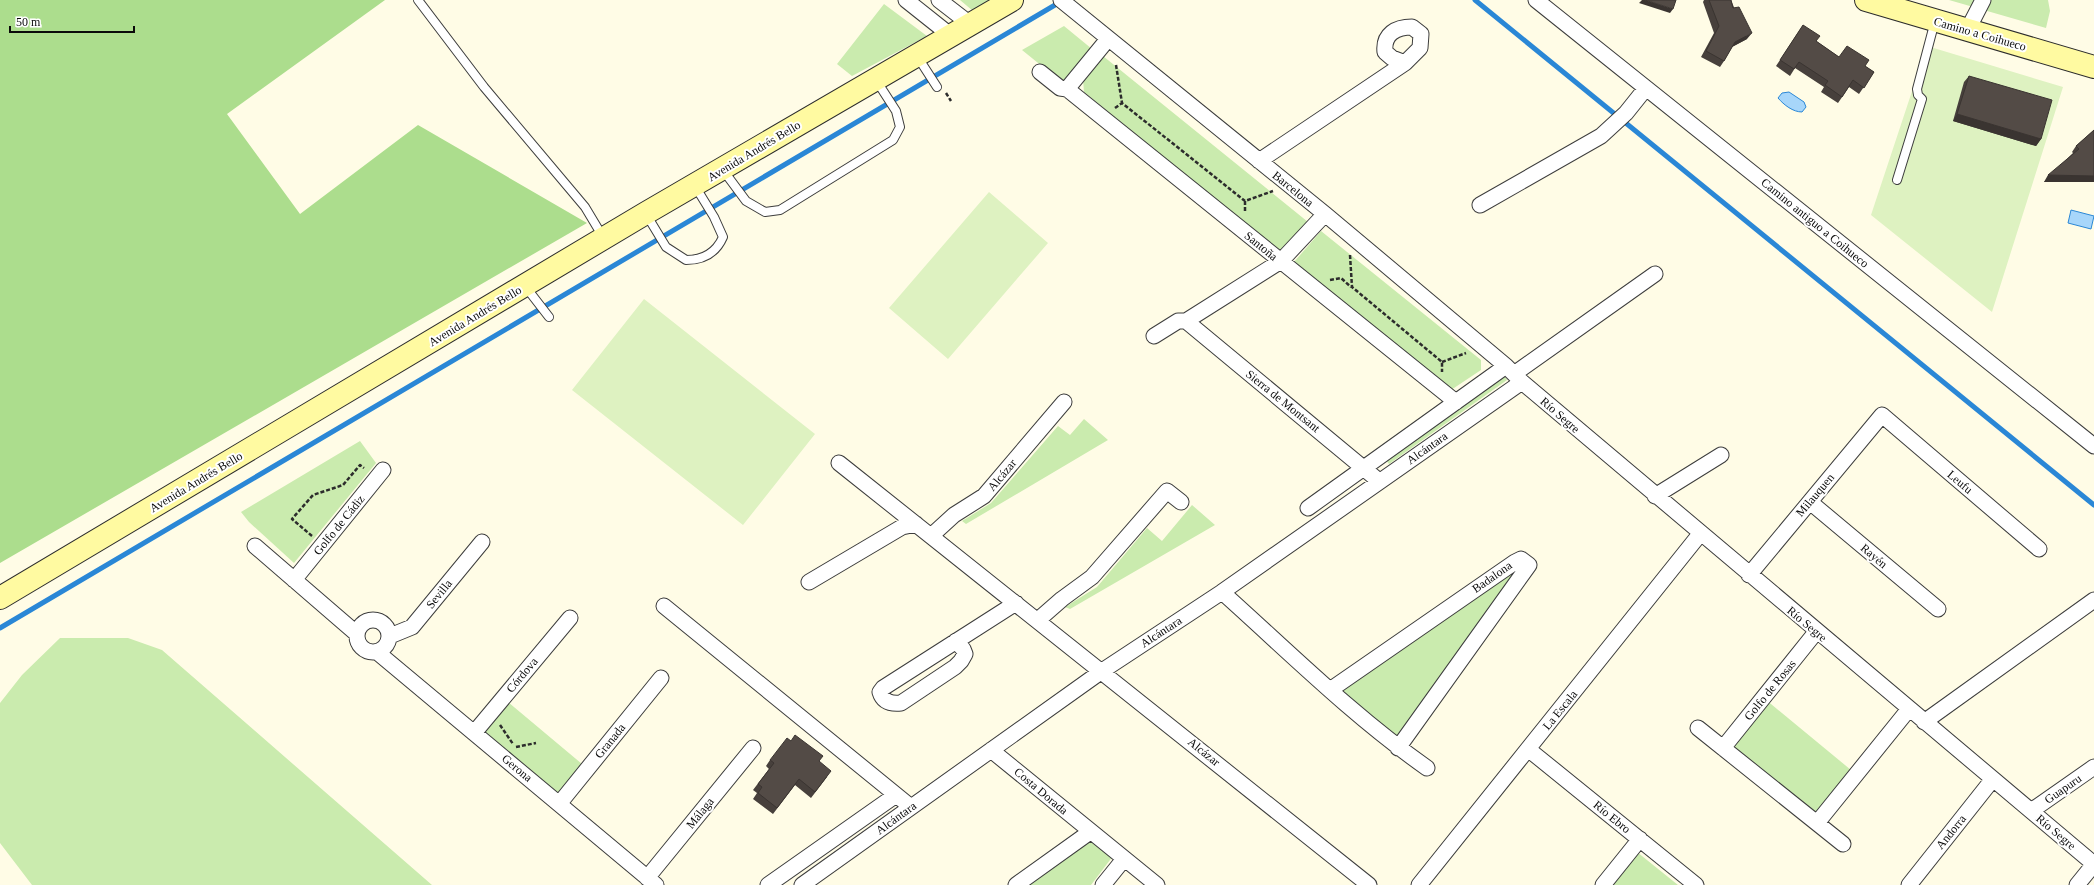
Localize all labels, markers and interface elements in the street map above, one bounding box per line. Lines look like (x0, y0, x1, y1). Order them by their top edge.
scale bar (10, 8, 134, 34)
street label: Camino a Coihueco (1932, 14, 2028, 54)
text: 50 m (16, 15, 41, 29)
street label: Avenida Andrés Bello (705, 118, 803, 184)
street label: Barcelona (1270, 168, 1317, 210)
street label: Camino antiguo a Coihueco (1758, 175, 1872, 271)
street label: Santoña (1242, 228, 1281, 264)
street label: Avenida Andrés Bello (426, 283, 524, 349)
street label: Sierra de Montsant (1243, 367, 1323, 436)
street label: Río Segre (1537, 394, 1583, 436)
street label: Alcántara (1404, 429, 1451, 467)
street label: Avenida Andrés Bello (147, 449, 245, 515)
street label: Alcázar (985, 456, 1019, 494)
street label: Leufu (1945, 467, 1975, 497)
street label: Milauquen (1793, 471, 1837, 519)
street label: Golfo de Cádiz (310, 492, 368, 558)
street label: Rayén (1858, 541, 1890, 571)
street label: Badalona (1469, 558, 1515, 596)
street label: Sevilla (423, 576, 455, 611)
street label: Río Segre (1784, 603, 1830, 645)
street label: Alcántara (1138, 613, 1185, 651)
street label: Córdova (503, 654, 541, 695)
street label: Golfo de Rosas (1741, 657, 1799, 723)
street label: La Escala (1540, 687, 1581, 733)
street label: Granada (592, 720, 629, 761)
street label: Alcázar (1185, 735, 1223, 769)
street label: Gerona (499, 751, 536, 785)
street label: Costa Dorada (1011, 765, 1071, 818)
street label: Guapuru (2042, 771, 2084, 807)
street label: Málaga (683, 794, 717, 831)
street label: Alcántara (873, 798, 920, 837)
street label: Río Ebro (1591, 798, 1633, 836)
street label: Río Segre (2033, 811, 2079, 853)
street label: Andorra (1933, 812, 1969, 852)

